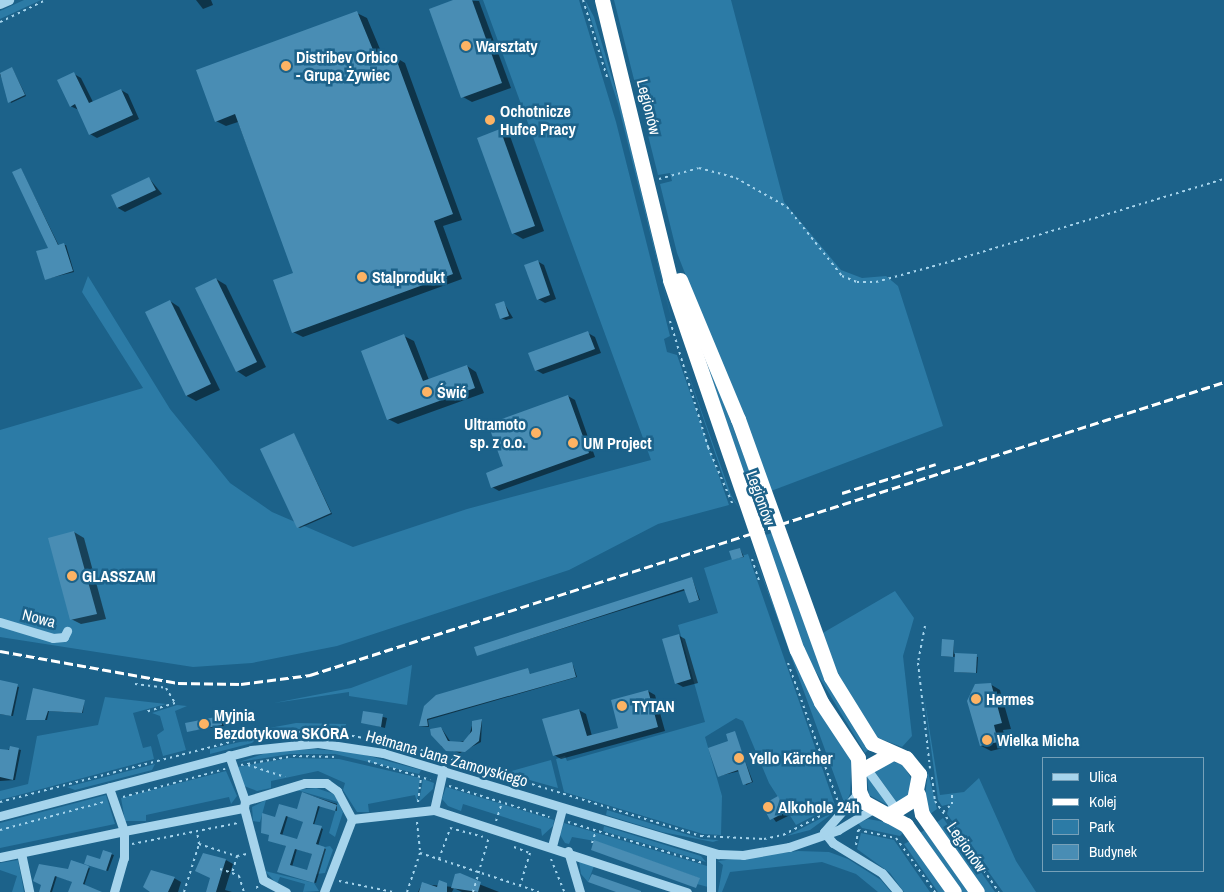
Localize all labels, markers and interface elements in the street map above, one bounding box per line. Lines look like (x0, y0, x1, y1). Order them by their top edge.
place label: Warsztaty (476, 36, 537, 56)
marker: Warsztaty (460, 40, 472, 52)
place label: Distribev Orbico - Grupa Żywiec (296, 47, 398, 85)
marker: Distribev Orbico - Grupa Żywiec (280, 60, 292, 72)
street label: Legionów (633, 77, 665, 137)
place label: Ochotnicze Hufce Pracy (500, 101, 576, 139)
marker: Ochotnicze Hufce Pracy (484, 114, 496, 126)
place label: Stalprodukt (372, 267, 445, 287)
marker: Stalprodukt (356, 271, 368, 283)
place label: Świć (437, 382, 467, 402)
marker: Świć (421, 386, 433, 398)
place label: Ultramoto sp. z o.o. (464, 414, 526, 452)
marker: Ultramoto sp. z o.o. (530, 427, 542, 439)
place label: UM Project (583, 433, 652, 453)
marker: UM Project (567, 437, 579, 449)
street label: Legionów (742, 468, 780, 528)
place label: GLASSZAM (82, 566, 156, 586)
marker: GLASSZAM (66, 570, 78, 582)
street label: Nowa (20, 605, 58, 631)
place label: Hermes (986, 689, 1034, 709)
marker: Hermes (970, 693, 982, 705)
place label: TYTAN (632, 696, 675, 716)
marker: TYTAN (616, 700, 628, 712)
place label: Myjnia Bezdotykowa SKÓRA (214, 705, 349, 743)
marker: Myjnia Bezdotykowa SKÓRA (198, 718, 210, 730)
street label: Hetmana Jana Zamoyskiego (364, 726, 530, 790)
place label: Wielka Micha (997, 730, 1079, 750)
marker: Wielka Micha (981, 734, 993, 746)
place label: Yello Kärcher (749, 748, 833, 768)
marker: Yello Kärcher (733, 752, 745, 764)
legend (1042, 757, 1204, 872)
text: Ulica (1089, 766, 1117, 787)
text: Kolej (1089, 791, 1116, 812)
place label: Alkohole 24h (778, 797, 860, 817)
marker: Alkohole 24h (762, 801, 774, 813)
text: Park (1089, 816, 1114, 837)
street label: Legionów (943, 818, 991, 876)
text: Budynek (1089, 841, 1137, 862)

